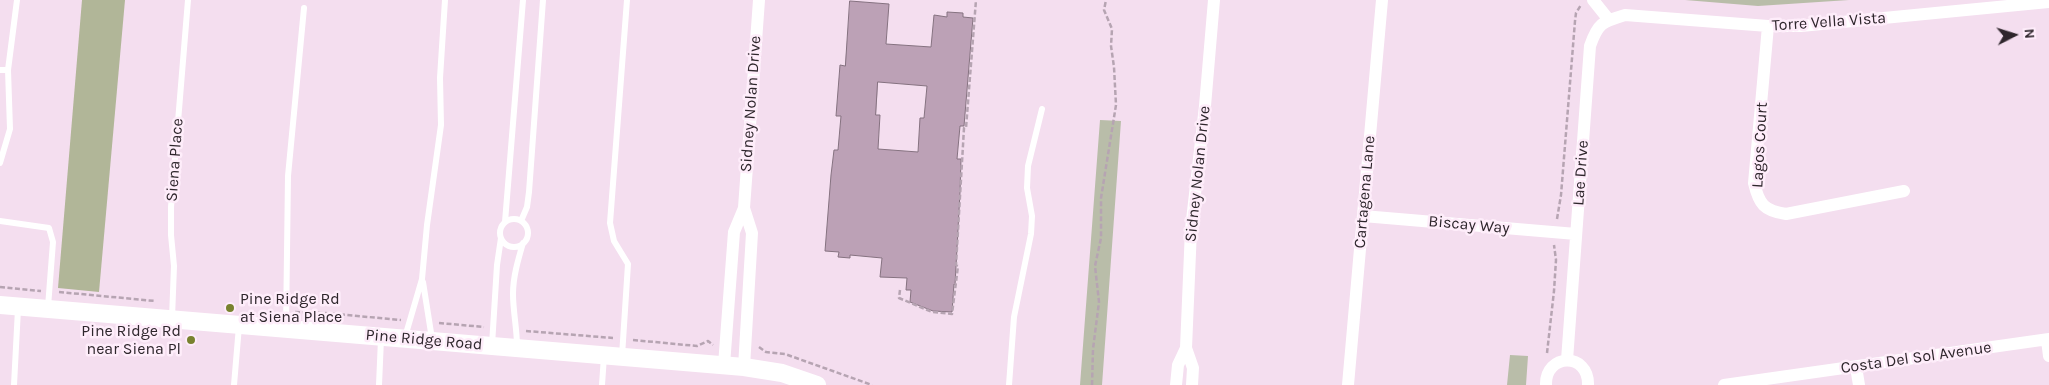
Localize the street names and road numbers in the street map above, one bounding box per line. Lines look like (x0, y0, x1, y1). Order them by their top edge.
street label: Torre Vella Vista (1771, 8, 1887, 36)
street label: Sidney Nolan Drive (737, 35, 765, 173)
street label: Lagos Court (1748, 101, 1772, 189)
street label: Sidney Nolan Drive (1181, 105, 1215, 243)
street label: Siena Place (163, 118, 187, 202)
street label: Cartagena Lane (1351, 135, 1379, 249)
street label: Lae Drive (1569, 140, 1593, 206)
street label: Biscay Way (1428, 212, 1510, 238)
street label: Pine Ridge Road (365, 325, 483, 355)
street label: Costa Del Sol Avenue (1839, 338, 1993, 378)

